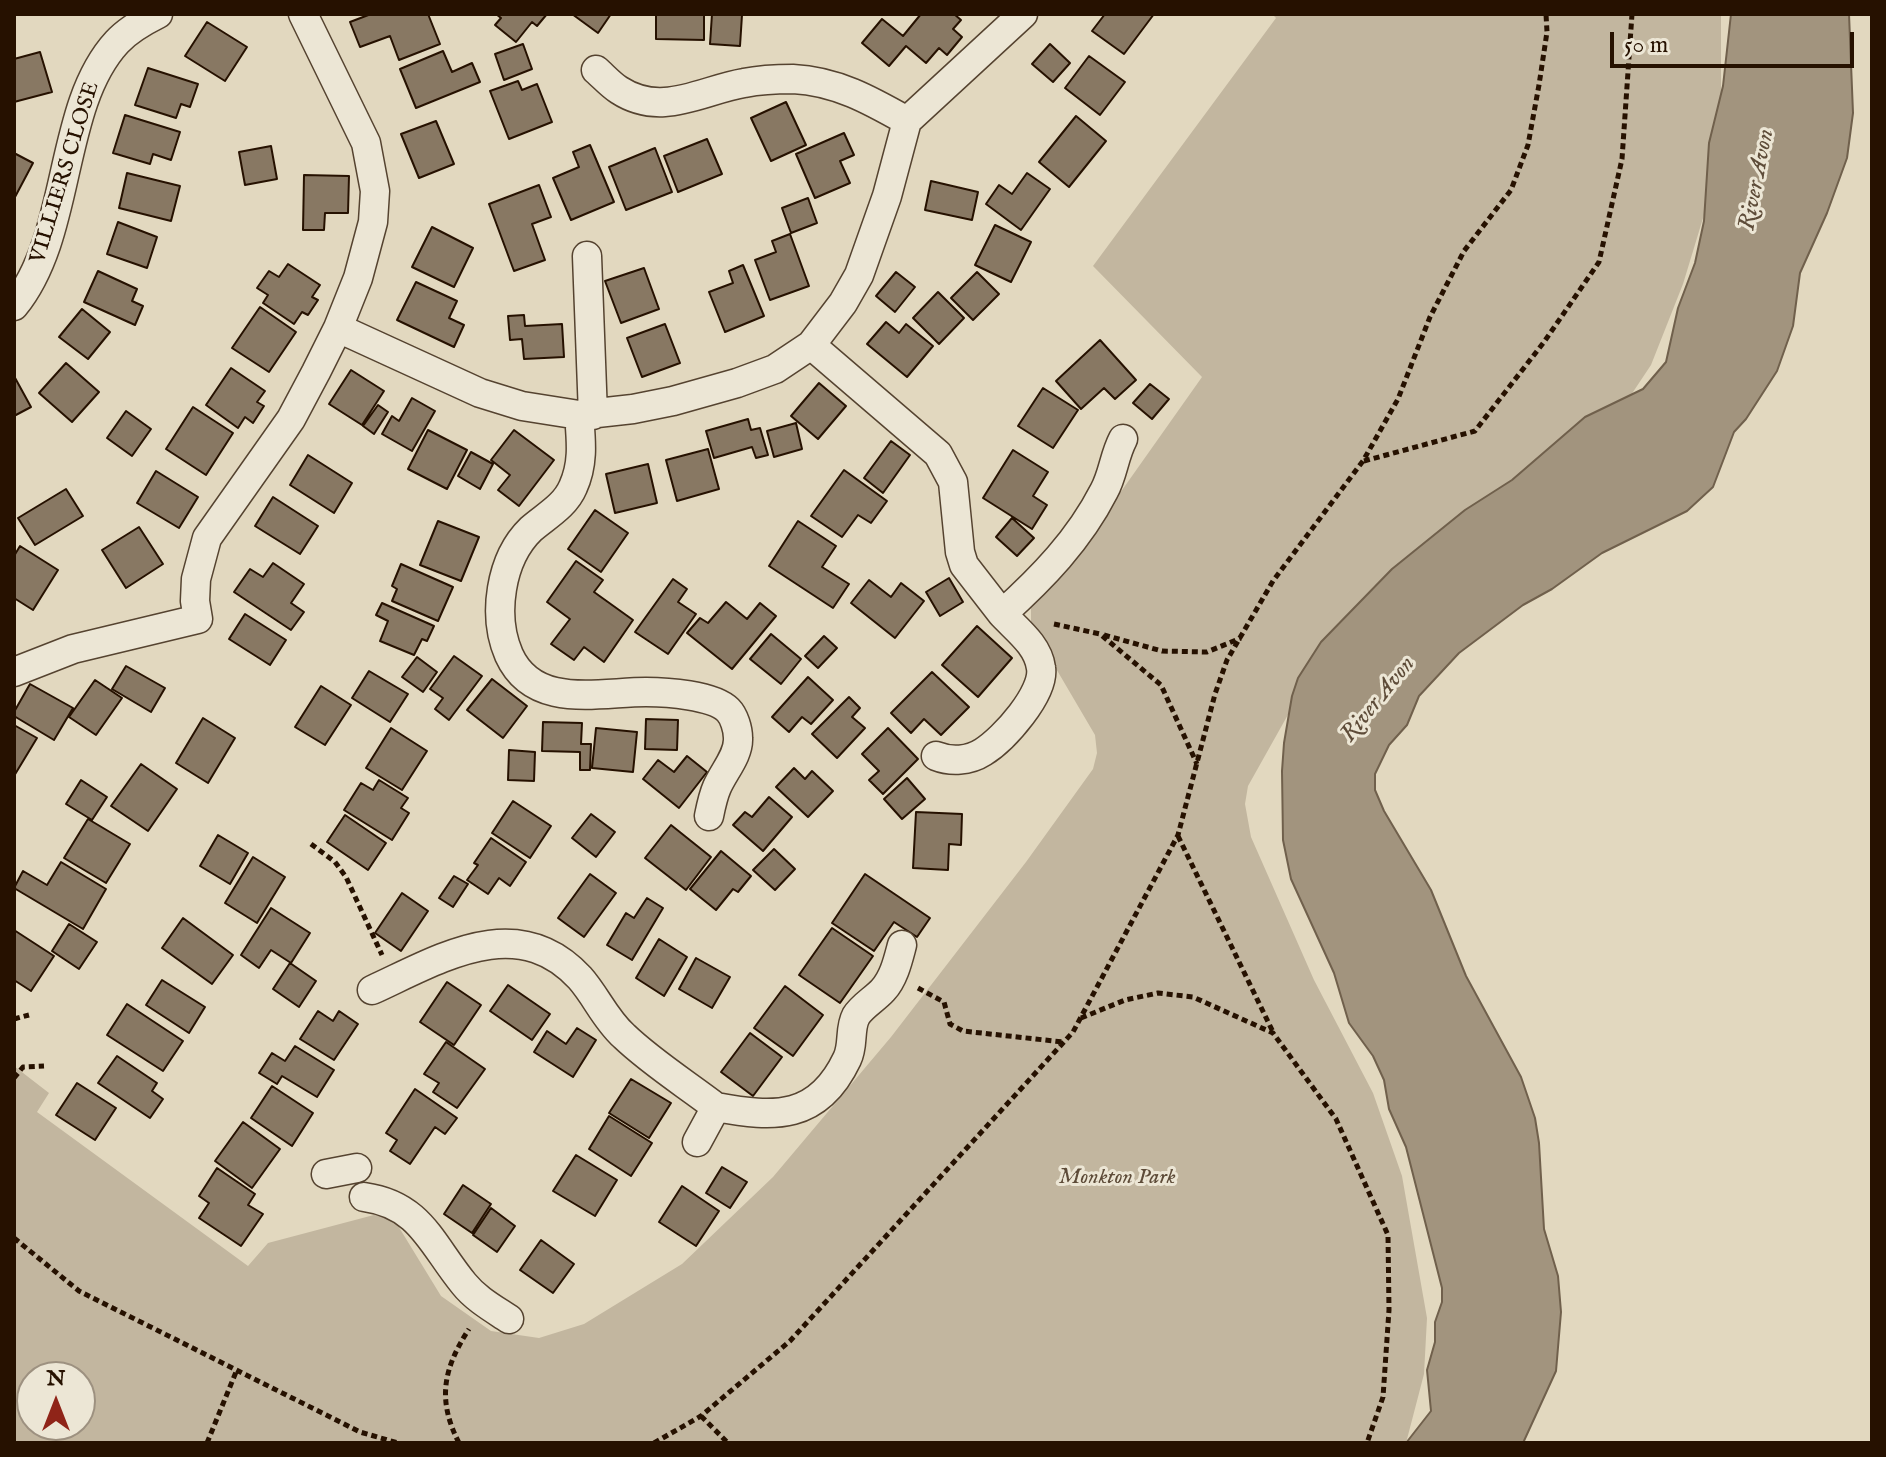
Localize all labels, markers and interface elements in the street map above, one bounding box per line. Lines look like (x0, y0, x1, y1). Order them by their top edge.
scale bar (1614, 16, 1858, 66)
text: 50 m (1624, 30, 1668, 61)
street label: VILLIERS CLOSE (26, 79, 106, 267)
water label: River Avon (1734, 127, 1782, 233)
water label: River Avon (1335, 651, 1423, 749)
park label: Monkton Park (1058, 1165, 1176, 1191)
north arrow (16, 1361, 96, 1441)
text: N (46, 1365, 66, 1393)

